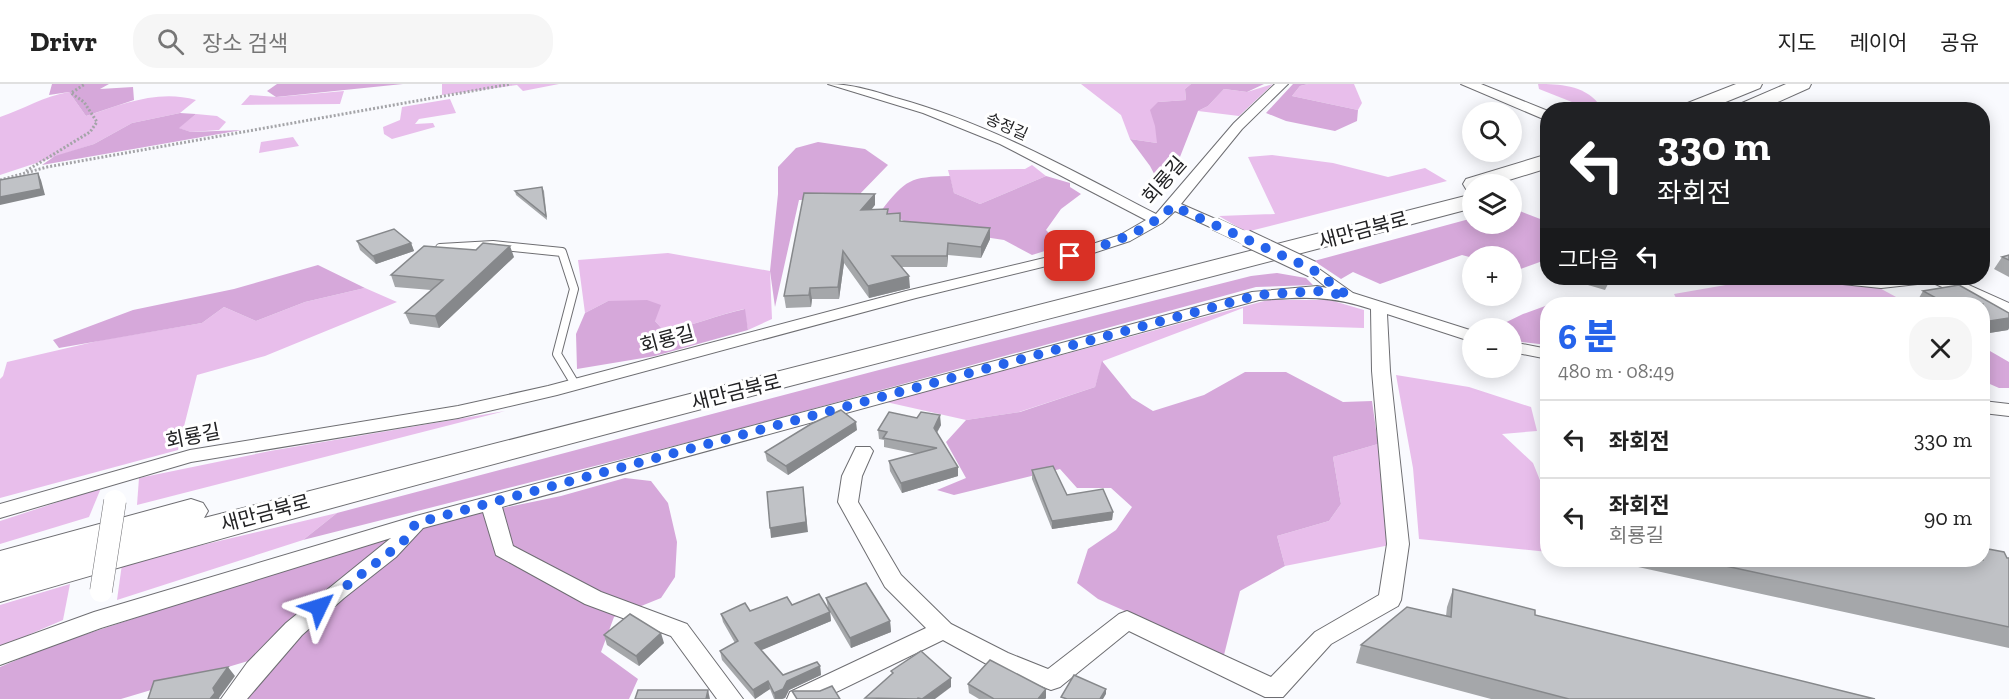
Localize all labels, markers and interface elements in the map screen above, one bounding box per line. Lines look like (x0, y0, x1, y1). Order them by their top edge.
search box (133, 14, 553, 68)
text: Drivr (30, 25, 97, 58)
icon: search (154, 25, 187, 58)
text: 장소 검색 (202, 30, 288, 57)
text: 지도 (1778, 30, 1816, 55)
text: 레이어 (1849, 30, 1907, 55)
text: 공유 (1940, 30, 1979, 55)
map controls (1462, 102, 1522, 378)
button: search (1462, 102, 1522, 162)
street label: 송정길 (983, 109, 1031, 144)
text: 330 m (1657, 120, 1771, 171)
icon: left (1558, 126, 1636, 204)
street label: 회룡길 (1137, 151, 1191, 209)
button: layers (1462, 174, 1522, 234)
text: 좌회전 (1657, 177, 1732, 209)
street label: 새만금북로 (1315, 207, 1411, 253)
pin (1044, 230, 1095, 281)
icon: arrive (1053, 239, 1086, 272)
icon: left (1631, 240, 1664, 273)
button: + (1462, 246, 1522, 306)
text: 그다음 (1558, 246, 1619, 273)
text: 6 분 (1558, 315, 1617, 358)
button: close (1909, 317, 1972, 380)
button: − (1462, 318, 1522, 378)
street label: 회룡길 (637, 320, 697, 358)
text: 480 m · 08:49 (1558, 359, 1674, 383)
street label: 새만금북로 (688, 369, 784, 415)
street label: 회룡길 (164, 419, 222, 453)
icon: left (1558, 423, 1591, 456)
text: 330 m (1914, 426, 1972, 453)
text: 좌회전 (1609, 428, 1670, 455)
street label: 새만금북로 (217, 490, 313, 536)
text: 좌회전 (1609, 492, 1670, 519)
icon: left (1558, 501, 1591, 534)
text: 90 m (1924, 504, 1972, 531)
text: 회룡길 (1609, 523, 1664, 547)
position arrow (287, 575, 351, 639)

